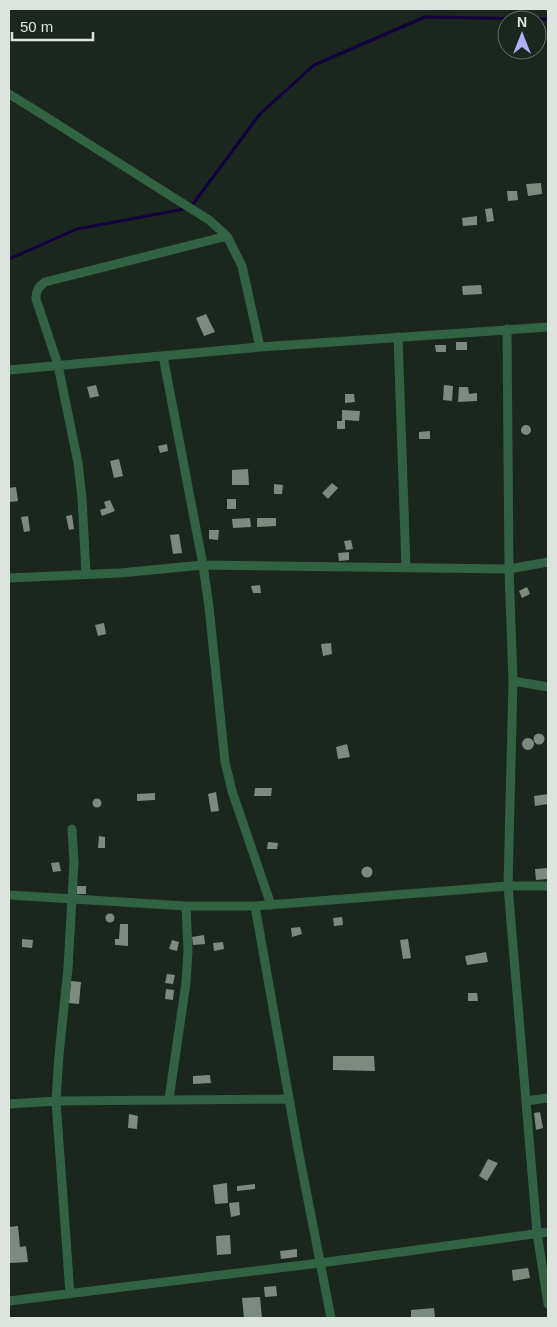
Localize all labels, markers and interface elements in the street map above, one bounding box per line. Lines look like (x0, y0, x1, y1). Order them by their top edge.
scale bar (12, 10, 94, 42)
north arrow (497, 10, 547, 60)
text: N (517, 14, 527, 30)
text: 50 m (20, 18, 53, 35)

